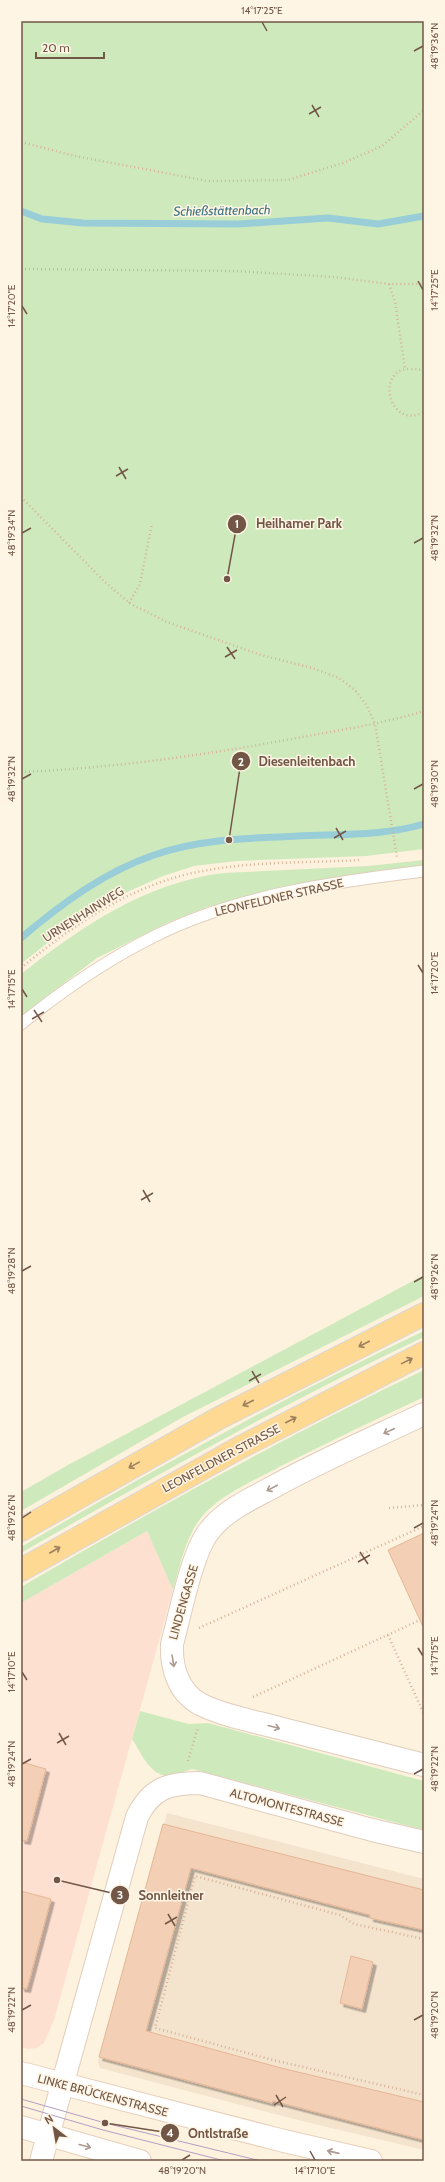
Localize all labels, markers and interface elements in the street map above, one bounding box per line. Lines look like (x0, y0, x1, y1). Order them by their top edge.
text: 14°17'25"E (241, 4, 283, 17)
text: 48°19'36"N (428, 23, 441, 69)
scale bar (36, 34, 104, 60)
text: 20 m (42, 40, 70, 55)
water label: Schießstättenbach (173, 201, 271, 219)
text: 14°17'25"E (428, 269, 441, 311)
text: 14°17'20"E (5, 284, 18, 327)
text: 48°19'34"N (5, 510, 18, 556)
callout: Heilhamer Park (227, 511, 350, 536)
text: Heilhamer Park (256, 515, 343, 531)
text: 48°19'32"N (428, 515, 441, 561)
text: 1 (235, 516, 239, 531)
callout: Diesenleitenbach (231, 749, 364, 774)
text: Diesenleitenbach (259, 753, 355, 769)
text: 2 (238, 754, 244, 769)
text: 48°19'32"N (5, 756, 18, 802)
text: 48°19'30"N (428, 760, 441, 808)
street label: LEONFELDNER STRASSE (213, 875, 345, 919)
street label: URNENHAINWEG (40, 883, 126, 945)
text: 14°17'20"E (428, 951, 441, 994)
text: 14°17'15"E (5, 969, 18, 1009)
text: 48°19'28"N (5, 1248, 18, 1294)
text: 48°19'26"N (428, 1254, 441, 1300)
one-way arrow (358, 1341, 370, 1348)
one-way arrow (401, 1357, 413, 1364)
one-way arrow (242, 1400, 254, 1407)
one-way arrow (285, 1416, 297, 1423)
street label: LEONFELDNER STRASSE (159, 1420, 283, 1496)
one-way arrow (383, 1428, 395, 1435)
one-way arrow (128, 1462, 140, 1470)
one-way arrow (266, 1484, 278, 1492)
text: 48°19'26"N (5, 1495, 18, 1541)
text: 48°19'24"N (428, 1500, 441, 1546)
one-way arrow (49, 1546, 61, 1554)
street label: LINDENGASSE (165, 1562, 201, 1641)
text: 14°17'15"E (428, 1636, 441, 1676)
text: 14°17'10"E (5, 1651, 18, 1692)
one-way arrow (169, 1654, 177, 1667)
one-way arrow (267, 1723, 280, 1731)
text: 48°19'24"N (5, 1741, 18, 1787)
text: 48°19'22"N (428, 1746, 441, 1792)
street label: ALTOMONTESTRASSE (229, 1785, 346, 1829)
callout: Sonnleitner (110, 1883, 211, 1908)
text: 3 (117, 1887, 123, 1902)
text: Sonnleitner (138, 1887, 204, 1903)
text: 48°19'22"N (5, 1987, 18, 2033)
text: 48°19'20"N (428, 1991, 441, 2039)
street label: LINKE BRÜCKENSTRASSE (36, 2071, 170, 2119)
north arrow (34, 2108, 74, 2148)
callout: Ontlstraße (160, 2121, 256, 2146)
text: 4 (166, 2125, 174, 2140)
text: Ontlstraße (188, 2125, 248, 2141)
one-way arrow (79, 2143, 92, 2150)
one-way arrow (327, 2148, 340, 2156)
text: 48°19'20"N (158, 2164, 206, 2177)
text: 14°17'10"E (295, 2164, 336, 2177)

